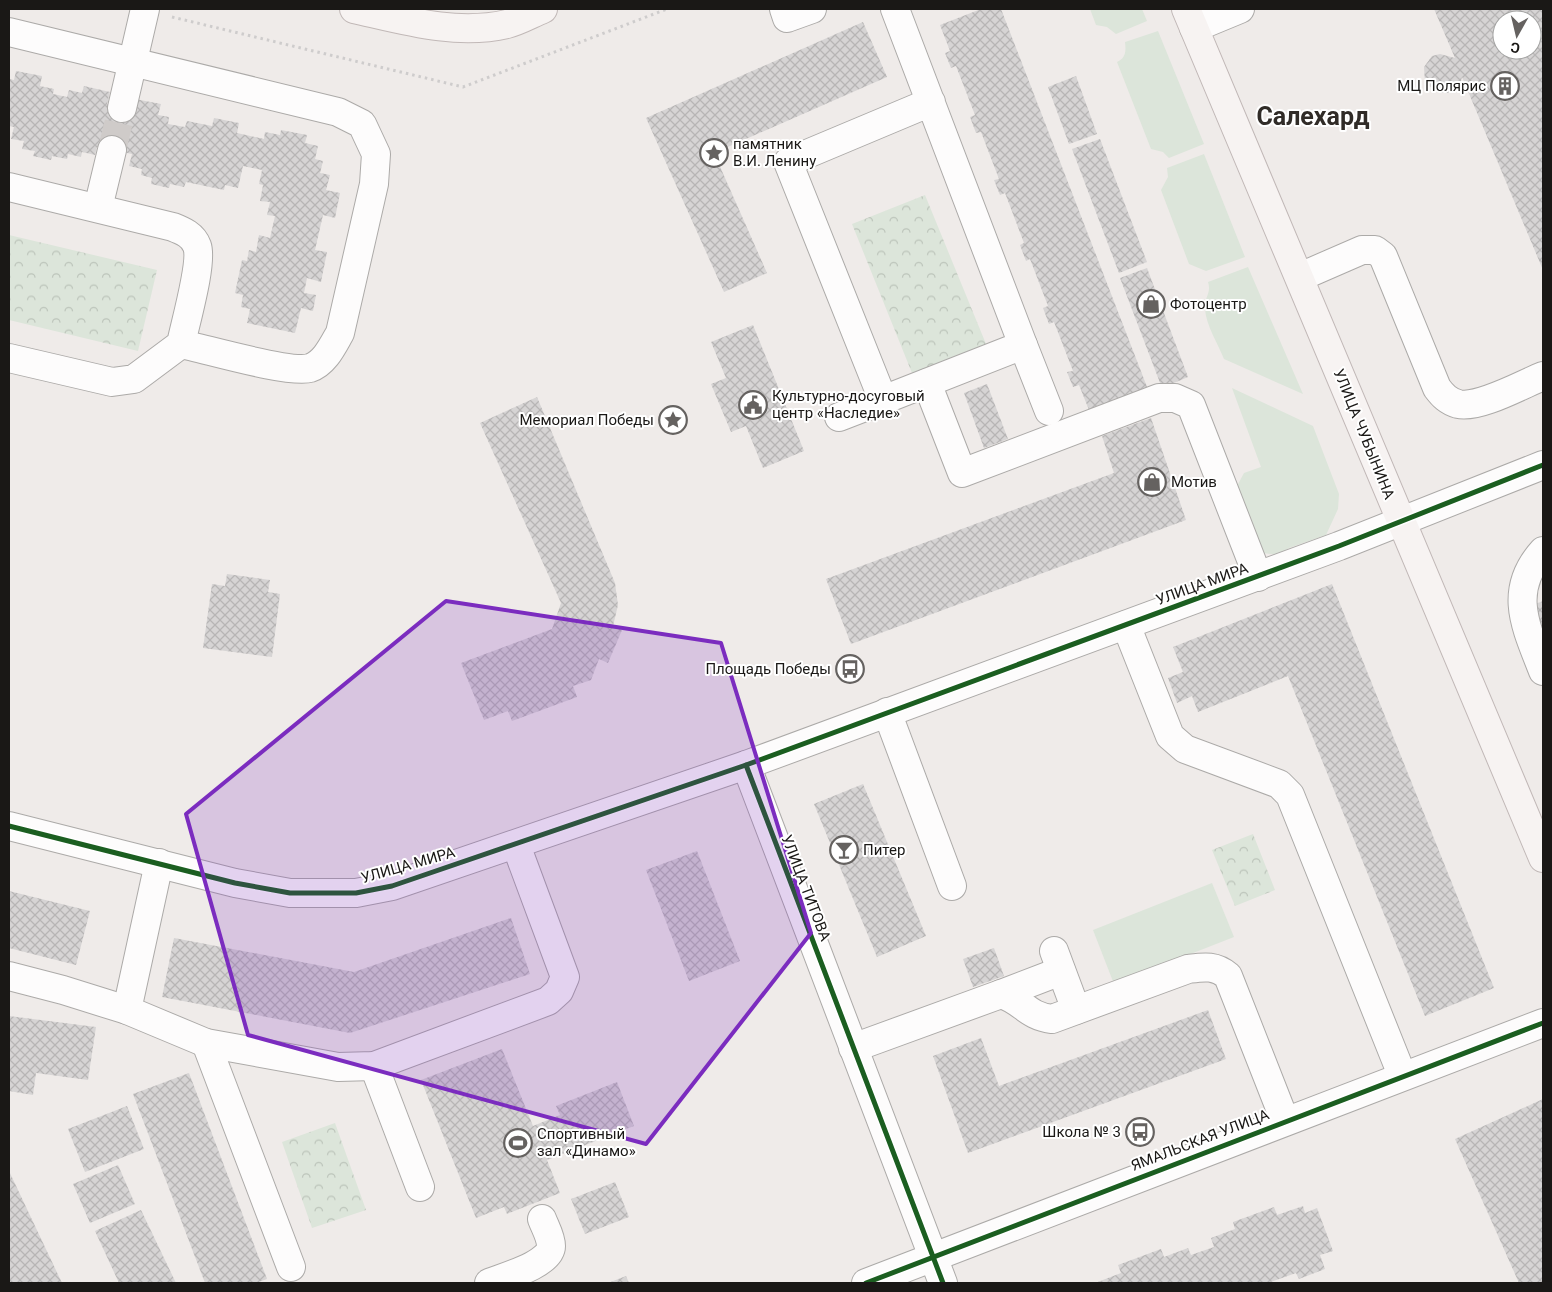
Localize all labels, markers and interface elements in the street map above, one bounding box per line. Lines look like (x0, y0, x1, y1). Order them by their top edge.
north arrow (1492, 10, 1542, 60)
text: С (1510, 39, 1521, 56)
building icon: МЦ Полярис (1490, 71, 1520, 101)
place label: МЦ Полярис (1397, 77, 1486, 95)
district label: Салехард (1256, 102, 1370, 131)
place label: памятник В.И. Ленину (733, 135, 816, 170)
place icon: памятник В.И. Ленину (699, 138, 729, 168)
shop icon: Фотоцентр (1136, 289, 1166, 319)
place label: Фотоцентр (1170, 295, 1247, 313)
street label: УЛИЦА ЧУБЫНИНА (1330, 366, 1398, 502)
place label: Культурно-досуговый центр «Наследие» (772, 387, 925, 422)
public building icon: Культурно-досуговый центр «Наследие» (738, 390, 768, 420)
place icon: Мемориал Победы (658, 405, 688, 435)
place label: Мемориал Победы (519, 411, 654, 429)
shop icon: Мотив (1137, 467, 1167, 497)
place label: Мотив (1171, 473, 1217, 491)
street label: УЛИЦА МИРА (1153, 559, 1251, 609)
bus stop icon: Площадь Победы (835, 654, 865, 684)
place label: Площадь Победы (705, 660, 831, 678)
street label: УЛИЦА ТИТОВА (777, 832, 835, 944)
bar icon: Питер (829, 835, 859, 865)
place label: Питер (863, 841, 905, 859)
street label: УЛИЦА МИРА (359, 843, 457, 887)
street label: ЯМАЛЬСКАЯ УЛИЦА (1128, 1105, 1272, 1175)
bus stop icon: Школа № 3 (1125, 1117, 1155, 1147)
place label: Школа № 3 (1042, 1123, 1121, 1141)
place label: Спортивный зал «Динамо» (537, 1125, 636, 1160)
sports icon: Спортивный зал «Динамо» (503, 1128, 533, 1158)

